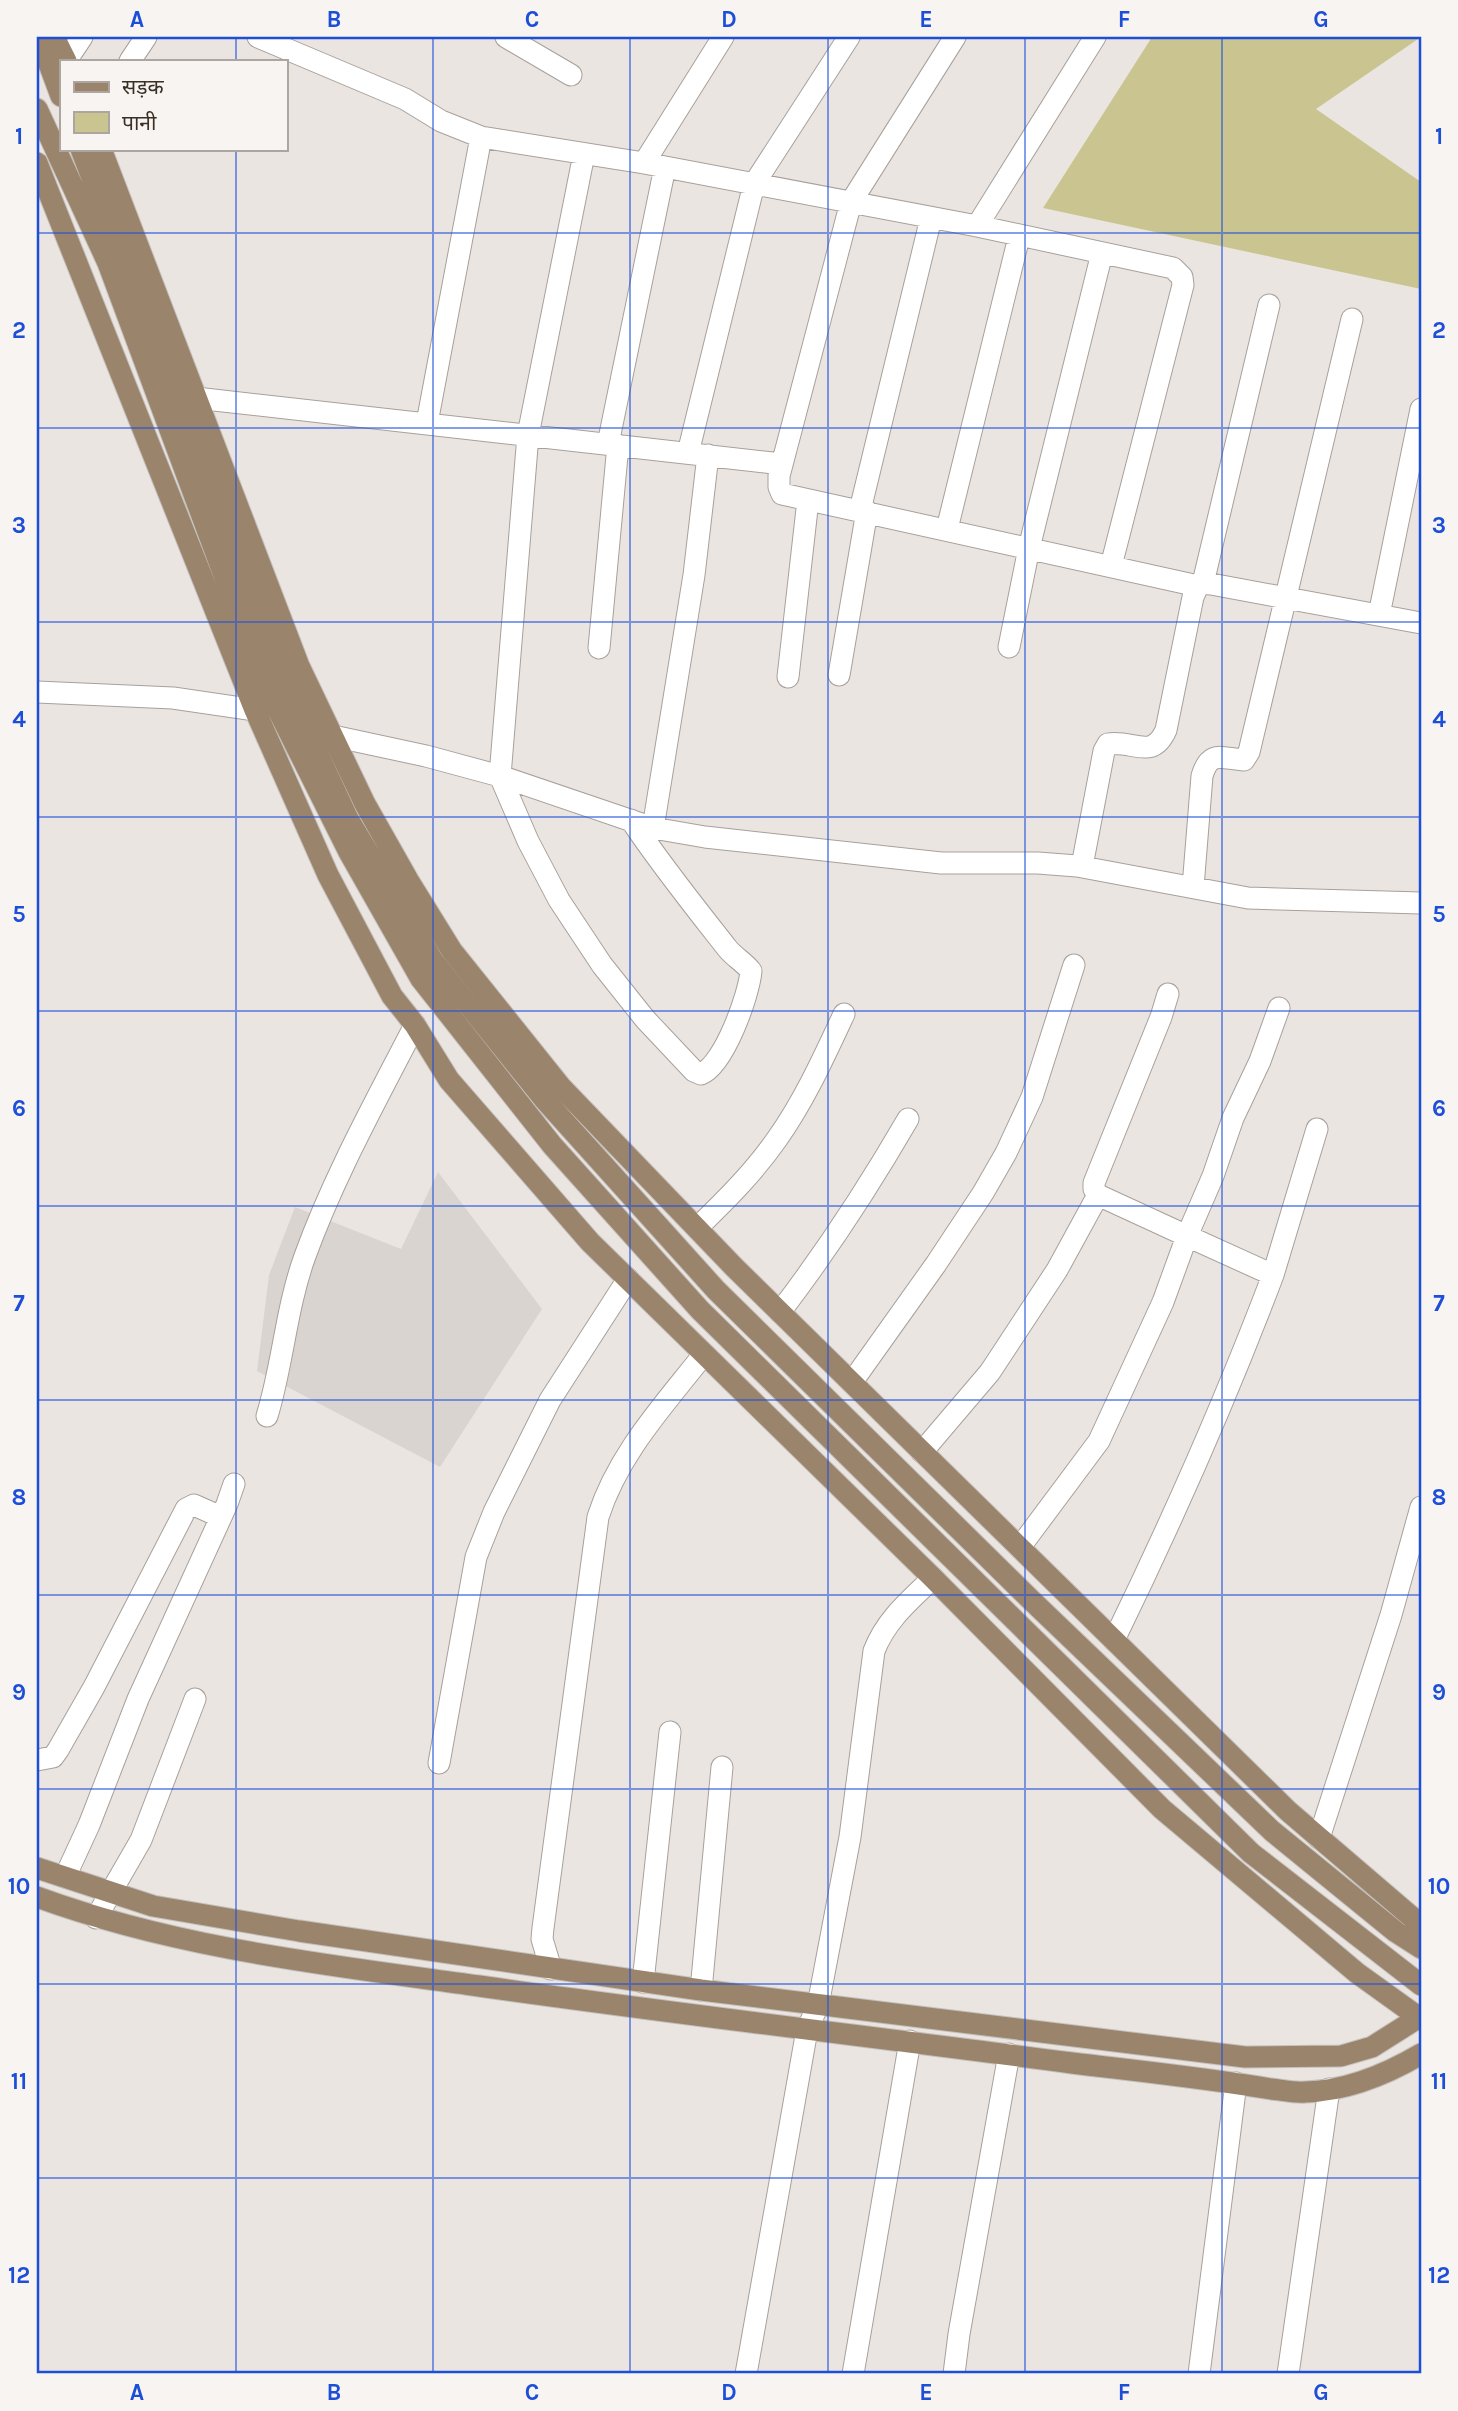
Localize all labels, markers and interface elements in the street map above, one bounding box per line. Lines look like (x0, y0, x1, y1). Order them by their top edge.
text: A (130, 6, 144, 33)
text: B (327, 6, 341, 33)
text: C (525, 6, 539, 33)
text: D (721, 6, 737, 33)
text: E (919, 6, 933, 33)
text: F (1118, 6, 1130, 33)
text: G (1313, 6, 1329, 33)
legend (60, 60, 287, 150)
text: सड़क (122, 75, 164, 99)
text: पानी (122, 111, 157, 135)
text: 1 (15, 123, 23, 150)
text: 1 (1435, 123, 1443, 150)
text: 2 (12, 317, 26, 344)
text: 2 (1432, 317, 1446, 344)
text: 3 (12, 512, 26, 539)
text: 3 (1432, 512, 1446, 539)
text: 4 (12, 706, 26, 733)
text: 4 (1432, 706, 1446, 733)
text: 5 (12, 901, 26, 928)
text: 5 (1432, 901, 1446, 928)
text: 6 (12, 1095, 26, 1122)
text: 6 (1432, 1095, 1446, 1122)
text: 7 (13, 1290, 25, 1317)
text: 7 (1433, 1290, 1445, 1317)
text: 8 (12, 1484, 26, 1511)
text: 8 (1432, 1484, 1446, 1511)
text: 9 (12, 1679, 26, 1706)
text: 9 (1432, 1679, 1446, 1706)
text: 10 (8, 1873, 30, 1900)
text: 10 (1428, 1873, 1450, 1900)
text: 11 (11, 2068, 27, 2095)
text: 11 (1431, 2068, 1447, 2095)
text: 12 (8, 2262, 30, 2289)
text: 12 (1428, 2262, 1450, 2289)
text: A (130, 2379, 144, 2406)
text: B (327, 2379, 341, 2406)
text: C (525, 2379, 539, 2406)
text: D (721, 2379, 737, 2406)
text: E (919, 2379, 933, 2406)
text: F (1118, 2379, 1130, 2406)
text: G (1313, 2379, 1329, 2406)

